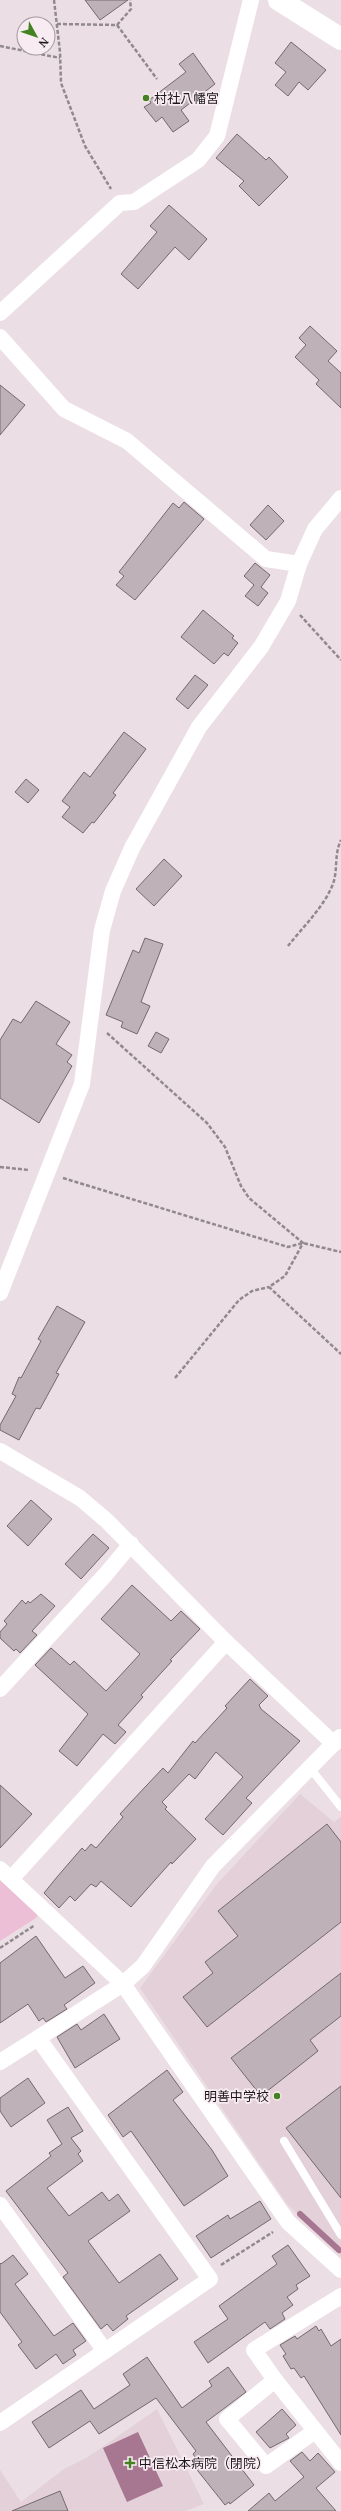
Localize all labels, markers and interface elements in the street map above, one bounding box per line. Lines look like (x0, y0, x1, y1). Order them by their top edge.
north arrow (16, 16, 56, 56)
text: N (35, 35, 52, 51)
place label: 村社八幡宮 (154, 89, 219, 107)
marker: 村社八幡宮 (141, 93, 151, 103)
place label: 明善中学校 (204, 2087, 269, 2105)
marker: 明善中学校 (272, 2091, 282, 2101)
place label: 中信松本病院（閉院） (139, 2454, 269, 2472)
marker: 中信松本病院（閉院） (124, 2457, 136, 2469)

